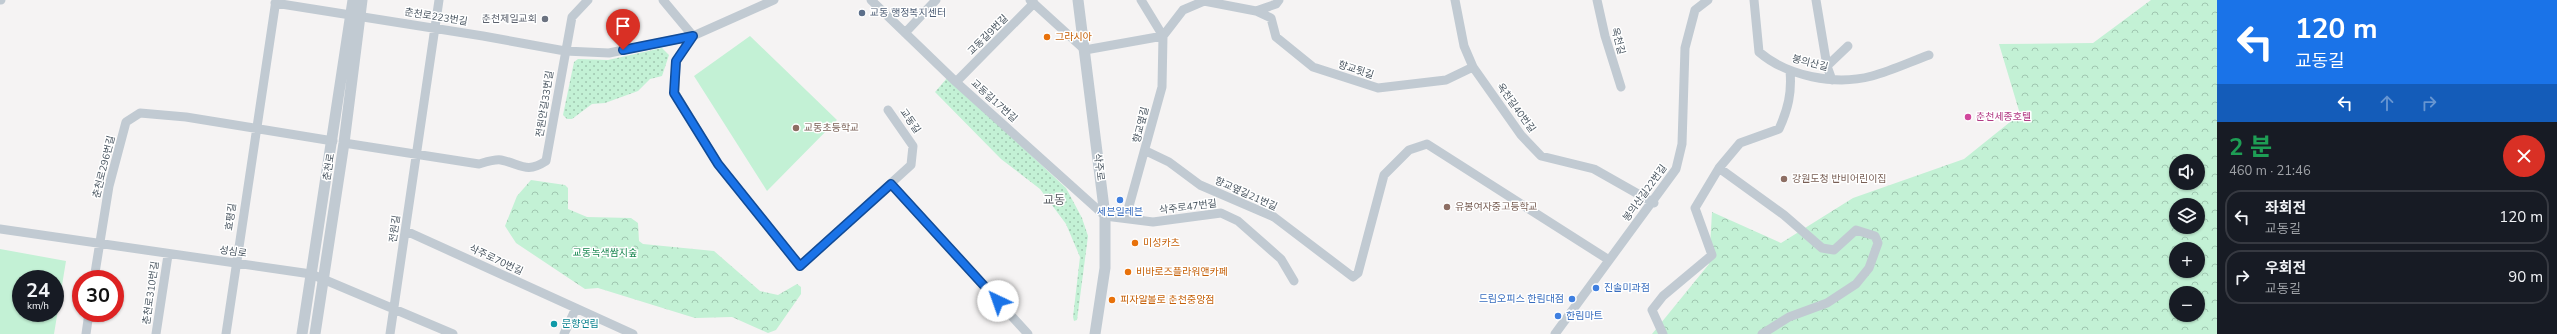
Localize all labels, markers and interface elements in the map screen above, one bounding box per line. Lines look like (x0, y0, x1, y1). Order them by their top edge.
street label: 춘천로223번길 (403, 5, 469, 29)
place label: 교동 행정복지센터 (870, 6, 946, 20)
marker: 교동 행정복지센터 (857, 8, 867, 18)
pin (606, 9, 640, 50)
text: 120 m (2295, 10, 2378, 48)
place label: 춘천제일교회 (482, 12, 537, 26)
street label: 교동길9번길 (965, 12, 1011, 58)
marker: 춘천제일교회 (540, 14, 550, 24)
icon: arrive (612, 15, 634, 37)
icon: left (2229, 16, 2281, 68)
street label: 옥천길 (1608, 26, 1628, 56)
place label: 그라시아 (1055, 30, 1093, 44)
marker: 그라시아 (1042, 32, 1052, 42)
text: 교동길 (2295, 49, 2345, 73)
street label: 봉의산길 (1790, 52, 1830, 74)
street label: 향교뒷길 (1336, 58, 1376, 82)
street label: 전원안길33번길 (533, 70, 557, 138)
street label: 교동길17번길 (968, 76, 1020, 126)
street label: 옥천길40번길 (1493, 80, 1539, 136)
icon: left (2334, 92, 2356, 114)
icon: ahead (2376, 92, 2398, 114)
icon: right (2418, 92, 2440, 114)
street label: 향교옆길 (1130, 105, 1152, 145)
street label: 교동길 (896, 106, 924, 136)
place label: 춘천세종호텔 (1976, 110, 2031, 124)
marker: 춘천세종호텔 (1963, 112, 1973, 122)
place label: 교동초등학교 (804, 121, 859, 135)
marker: 교동초등학교 (791, 123, 801, 133)
text: 2 분 (2229, 131, 2272, 163)
street label: 춘천로296번길 (89, 134, 119, 200)
button: close (2503, 135, 2545, 177)
street label: 춘천로 (320, 152, 338, 182)
street label: 삭주로 (1090, 152, 1108, 182)
map controls (2169, 154, 2205, 322)
button: sound (2169, 154, 2205, 190)
street label: 봉의산길22번길 (1620, 162, 1670, 224)
text: 460 m · 21:46 (2229, 162, 2311, 180)
place label: 강원도청 반비어린이집 (1792, 172, 1887, 186)
street label: 향교옆길21번길 (1212, 174, 1280, 214)
marker: 강원도청 반비어린이집 (1779, 174, 1789, 184)
district label: 교동 (1043, 192, 1065, 208)
marker: 세븐일레븐 (1115, 195, 1125, 205)
street label: 삭주로47번길 (1158, 197, 1218, 217)
button: layers (2169, 198, 2205, 234)
text: 좌회전 (2265, 198, 2306, 218)
place label: 유봉여자중고등학교 (1455, 200, 1538, 214)
street label: 효평길 (222, 202, 240, 232)
marker: 유봉여자중고등학교 (1442, 202, 1452, 212)
place label: 세븐일레븐 (1097, 205, 1143, 219)
icon: left (2231, 206, 2253, 228)
text: 120 m (2499, 207, 2543, 227)
street label: 전원길 (386, 214, 404, 244)
text: 교동길 (2265, 220, 2301, 238)
place label: 미성카츠 (1143, 236, 1180, 250)
marker: 미성카츠 (1130, 238, 1140, 248)
street label: 삭주로70번길 (467, 241, 525, 279)
button: + (2169, 242, 2205, 278)
street label: 성심로 (218, 243, 248, 261)
park label: 교동녹색쌈지숲 (573, 246, 637, 260)
text: 우회전 (2265, 258, 2306, 278)
street label: 춘천로310번길 (140, 260, 162, 326)
place label: 비바로즈플라워앤카페 (1136, 265, 1228, 279)
icon: right (2231, 266, 2253, 288)
marker: 비바로즈플라워앤카페 (1123, 267, 1133, 277)
text: 90 m (2508, 267, 2543, 287)
speed limit sign: 30 (72, 270, 124, 322)
text: 24 (26, 277, 50, 304)
position arrow (977, 280, 1019, 322)
text: 교동길 (2265, 280, 2301, 298)
place label: 진솔미과점 (1604, 281, 1650, 295)
marker: 진솔미과점 (1591, 283, 1601, 293)
button: − (2169, 286, 2205, 322)
place label: 드림오피스 한림대점 (1479, 292, 1564, 306)
place label: 피자알볼로 춘천중앙점 (1120, 293, 1215, 307)
marker: 드림오피스 한림대점 (1567, 294, 1577, 304)
marker: 피자알볼로 춘천중앙점 (1107, 295, 1117, 305)
text: km/h (27, 299, 49, 313)
place label: 한림마트 (1566, 309, 1603, 323)
marker: 한림마트 (1553, 311, 1563, 321)
place label: 문향연립 (562, 317, 599, 331)
marker: 문향연립 (549, 319, 559, 329)

